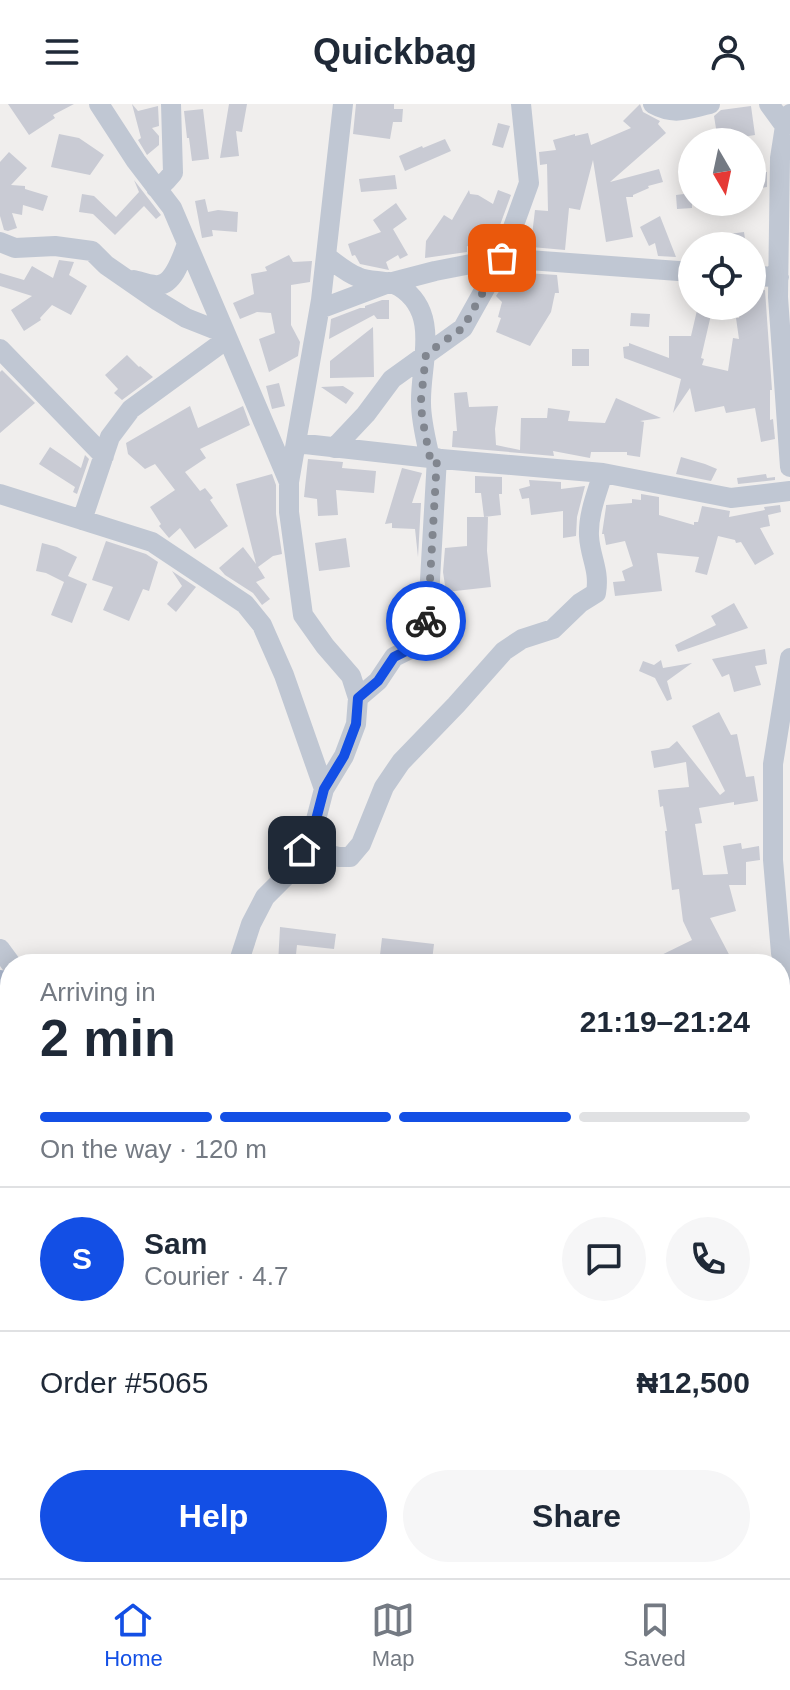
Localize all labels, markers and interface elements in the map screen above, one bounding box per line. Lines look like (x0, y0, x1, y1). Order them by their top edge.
icon: menu (40, 30, 84, 74)
icon: person (706, 30, 750, 74)
text: Quickbag (313, 31, 477, 72)
north arrow (678, 128, 766, 216)
map controls (678, 128, 766, 320)
pin (468, 224, 536, 292)
button: locate (678, 232, 766, 320)
icon: bag (480, 236, 524, 280)
courier (386, 581, 466, 661)
icon: bike (404, 599, 448, 643)
pin (268, 816, 336, 884)
icon: home (280, 828, 324, 872)
text: Arriving in (40, 977, 156, 1007)
text: 21:19–21:24 (580, 1005, 750, 1038)
text: 2 min (40, 1009, 176, 1067)
text: On the way · 120 m (40, 1134, 267, 1164)
button: chat (562, 1217, 646, 1301)
button: phone (666, 1217, 750, 1301)
text: Sam (144, 1227, 207, 1260)
text: S (72, 1242, 92, 1275)
text: Courier · 4.7 (144, 1261, 289, 1291)
text: Order #5065 (40, 1366, 208, 1399)
text: ₦12,500 (637, 1366, 750, 1399)
button: Help (40, 1470, 387, 1562)
button: Share (403, 1470, 750, 1562)
tab: Home (104, 1598, 163, 1672)
tab: Map (371, 1598, 415, 1672)
tab: Saved (623, 1598, 686, 1672)

